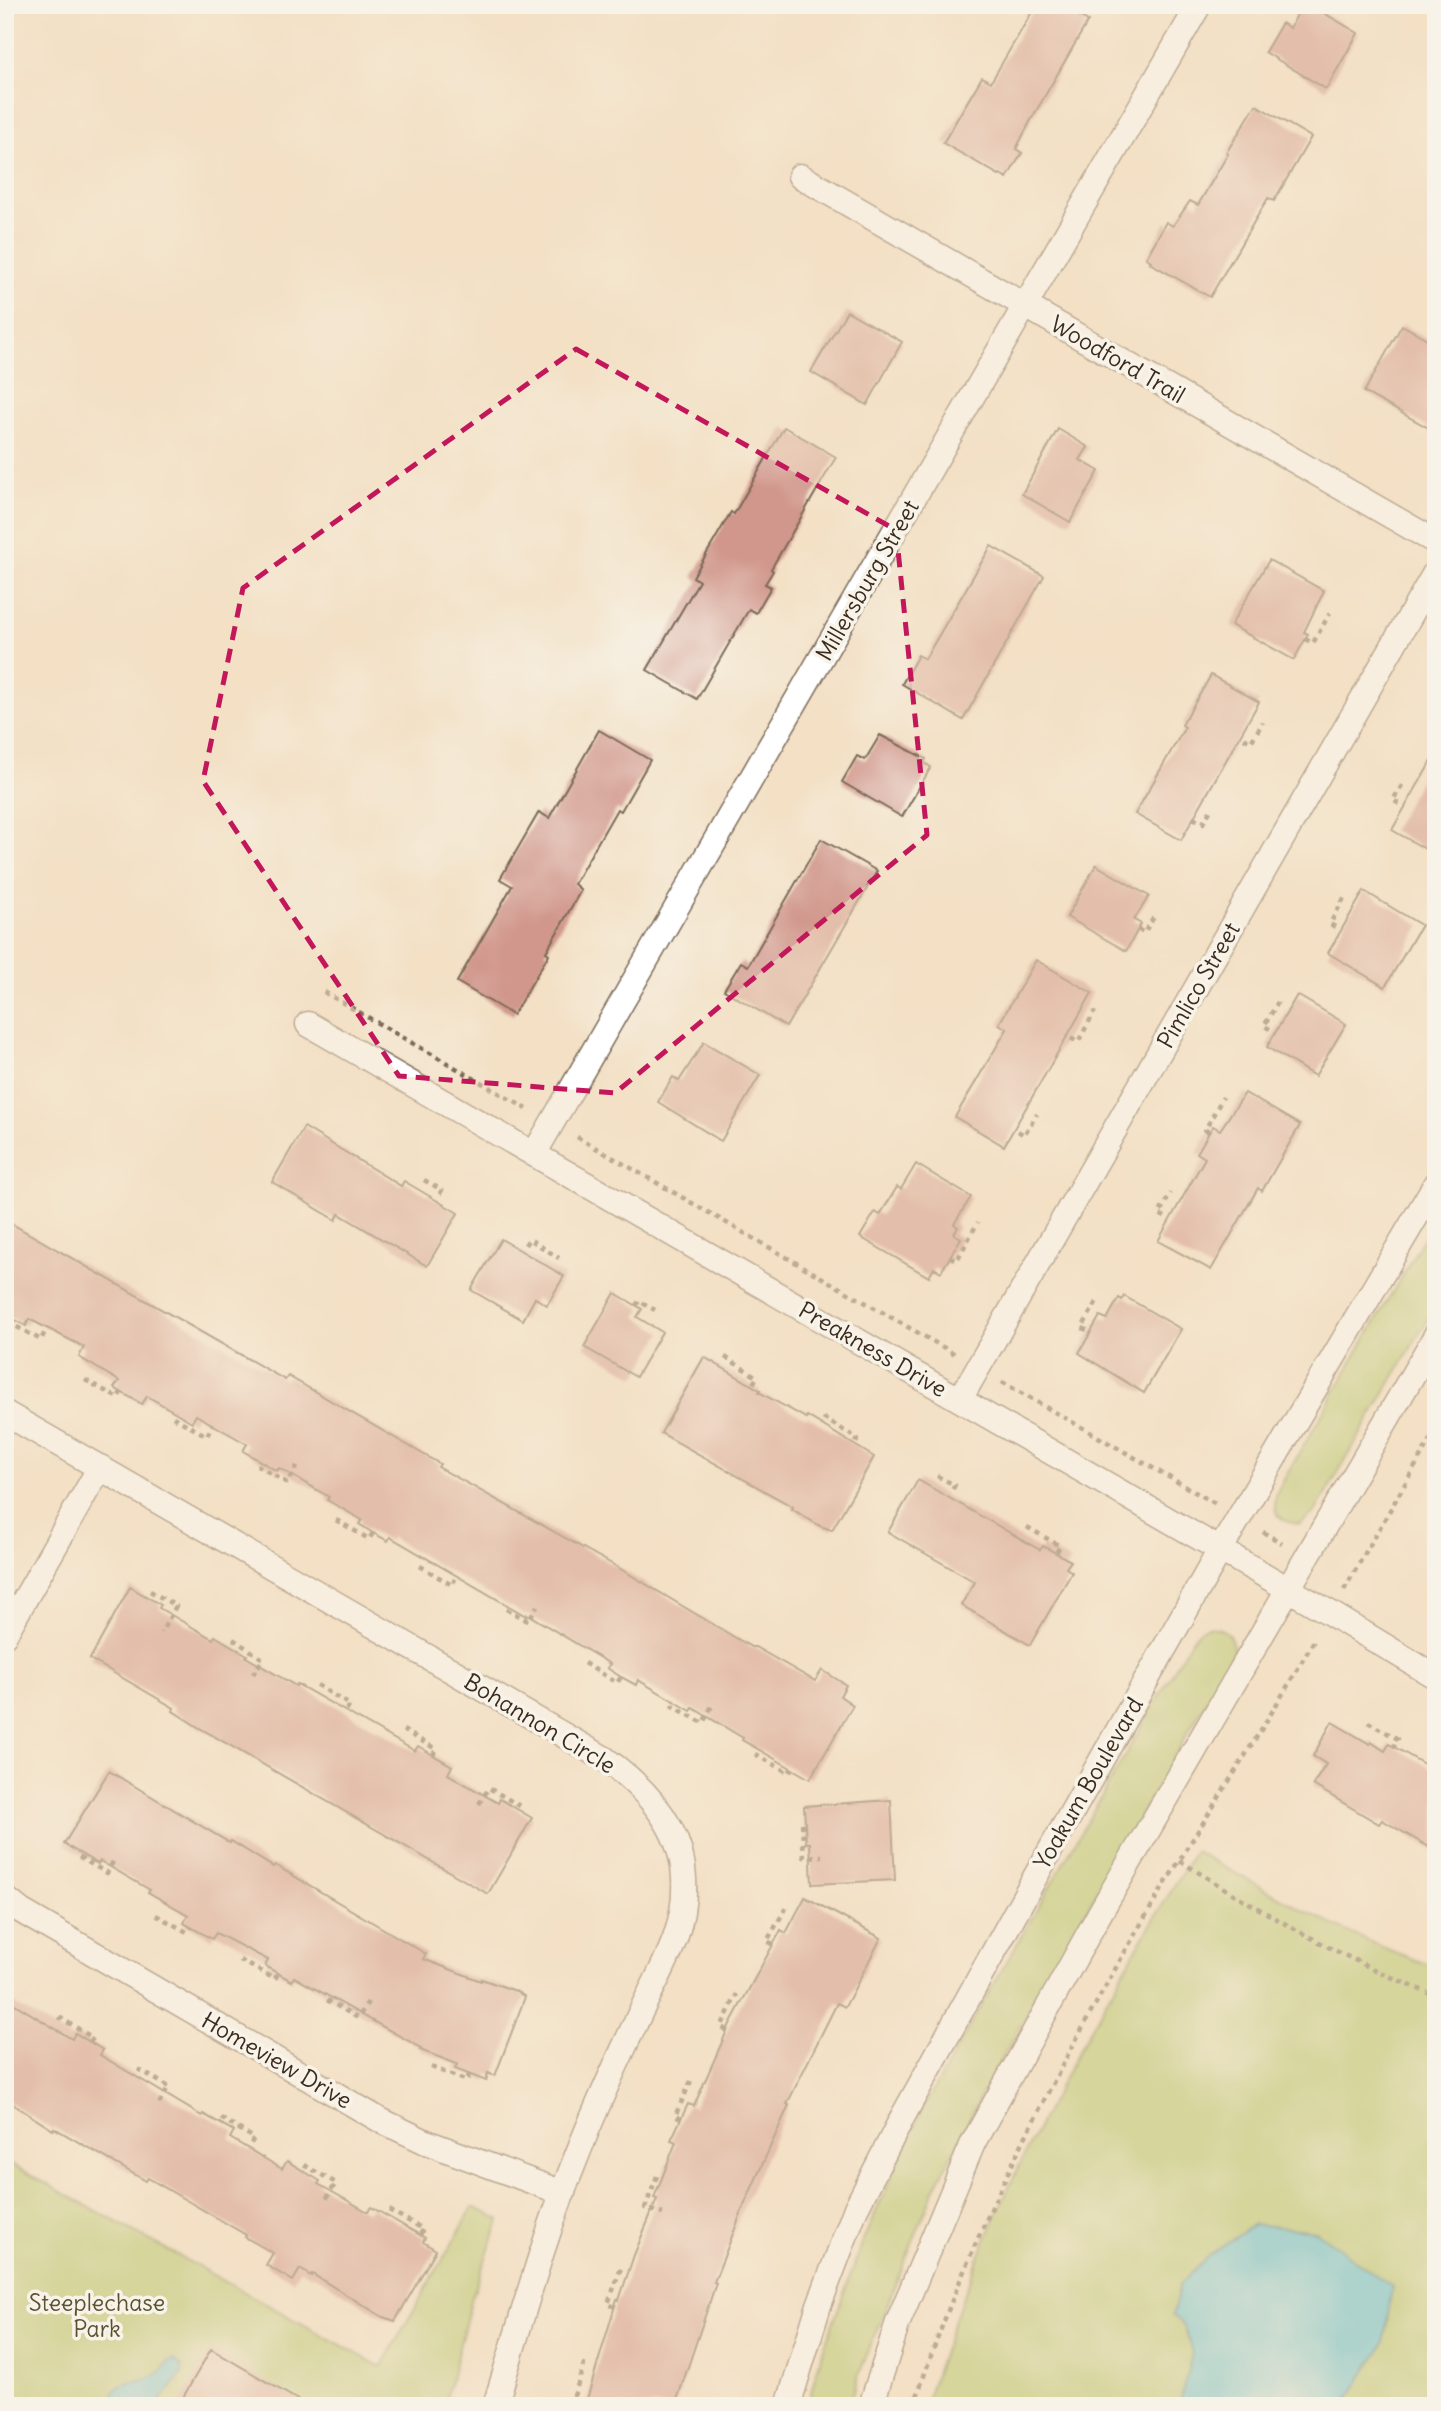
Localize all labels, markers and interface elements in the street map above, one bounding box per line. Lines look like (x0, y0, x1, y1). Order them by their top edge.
street label: Woodford Trail (1045, 309, 1191, 409)
street label: Millersburg Street (809, 494, 925, 666)
street label: Pimlico Street (1150, 917, 1246, 1053)
street label: Preakness Drive (794, 1295, 952, 1403)
street label: Bohannon Circle (459, 1666, 621, 1780)
street label: Yoakum Boulevard (1027, 1692, 1149, 1874)
street label: Homeview Drive (197, 2005, 357, 2115)
park label: Steeplechase Park (29, 2288, 165, 2343)

